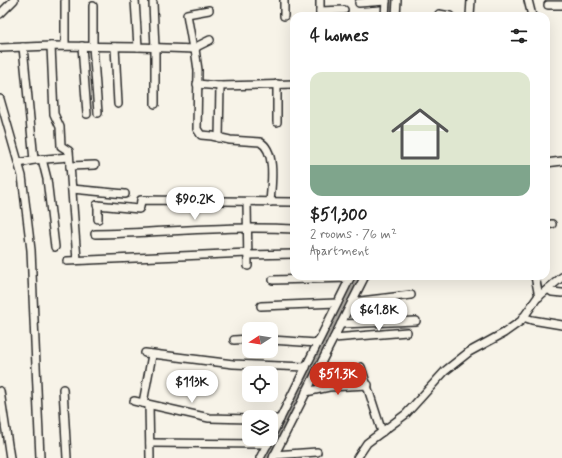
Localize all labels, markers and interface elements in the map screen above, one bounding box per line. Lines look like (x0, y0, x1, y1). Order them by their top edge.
text: 4 homes (310, 25, 369, 47)
icon: filters (508, 25, 530, 47)
icon: home (384, 98, 456, 170)
pin: $90.2K (162, 187, 228, 221)
text: $90.2K (175, 191, 215, 208)
text: $51,300 (310, 204, 367, 226)
text: 2 rooms · 76 m² (310, 226, 397, 243)
text: Apartment (310, 243, 369, 260)
pin: $61.8K (346, 298, 412, 332)
text: $61.8K (359, 302, 399, 319)
north arrow (242, 322, 278, 358)
map controls (242, 322, 278, 446)
pin: $51.3K (305, 362, 371, 396)
button: locate (242, 366, 278, 402)
text: $51.3K (319, 366, 357, 383)
pin: $113K (164, 370, 220, 404)
text: $113K (175, 374, 209, 391)
button: layers (242, 410, 278, 446)

